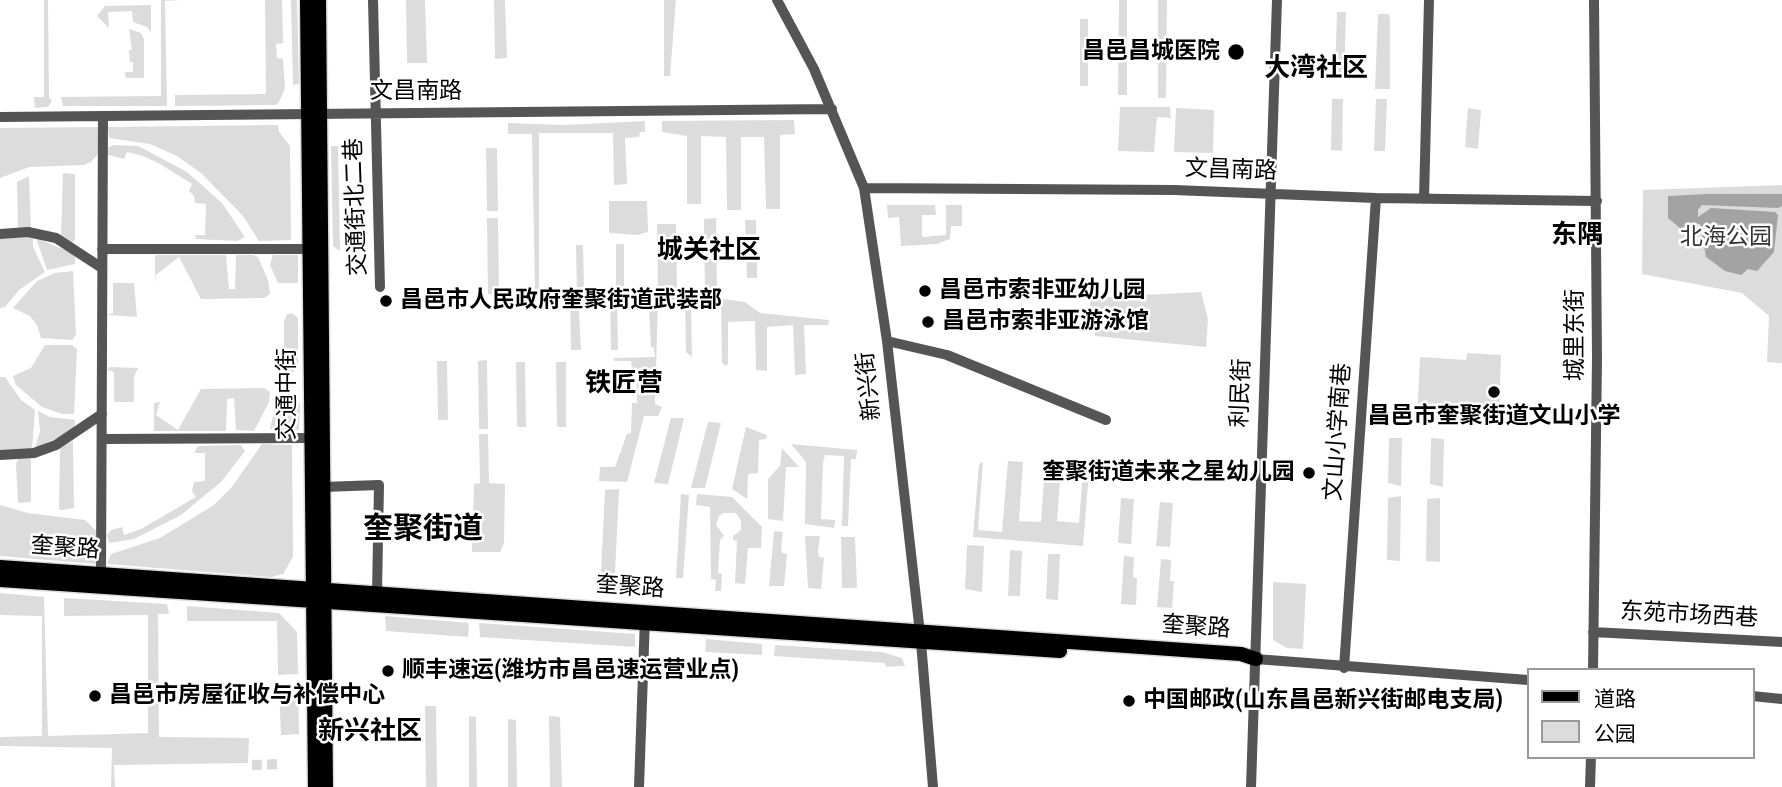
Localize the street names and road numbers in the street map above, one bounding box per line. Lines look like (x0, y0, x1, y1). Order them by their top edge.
street label: 文昌南路 (370, 78, 462, 106)
street label: 交通街北二巷 (341, 138, 373, 276)
street label: 文昌南路 (1185, 156, 1277, 186)
street label: 城里东街 (1562, 289, 1590, 381)
street label: 交通中街 (274, 348, 302, 440)
street label: 新兴街 (853, 350, 887, 422)
street label: 利民街 (1227, 358, 1257, 428)
street label: 文山小学南巷 (1320, 362, 1358, 502)
street label: 奎聚路 (30, 533, 100, 565)
street label: 奎聚路 (595, 572, 665, 604)
street label: 东苑市场西巷 (1619, 599, 1759, 633)
street label: 奎聚路 (1161, 612, 1231, 644)

